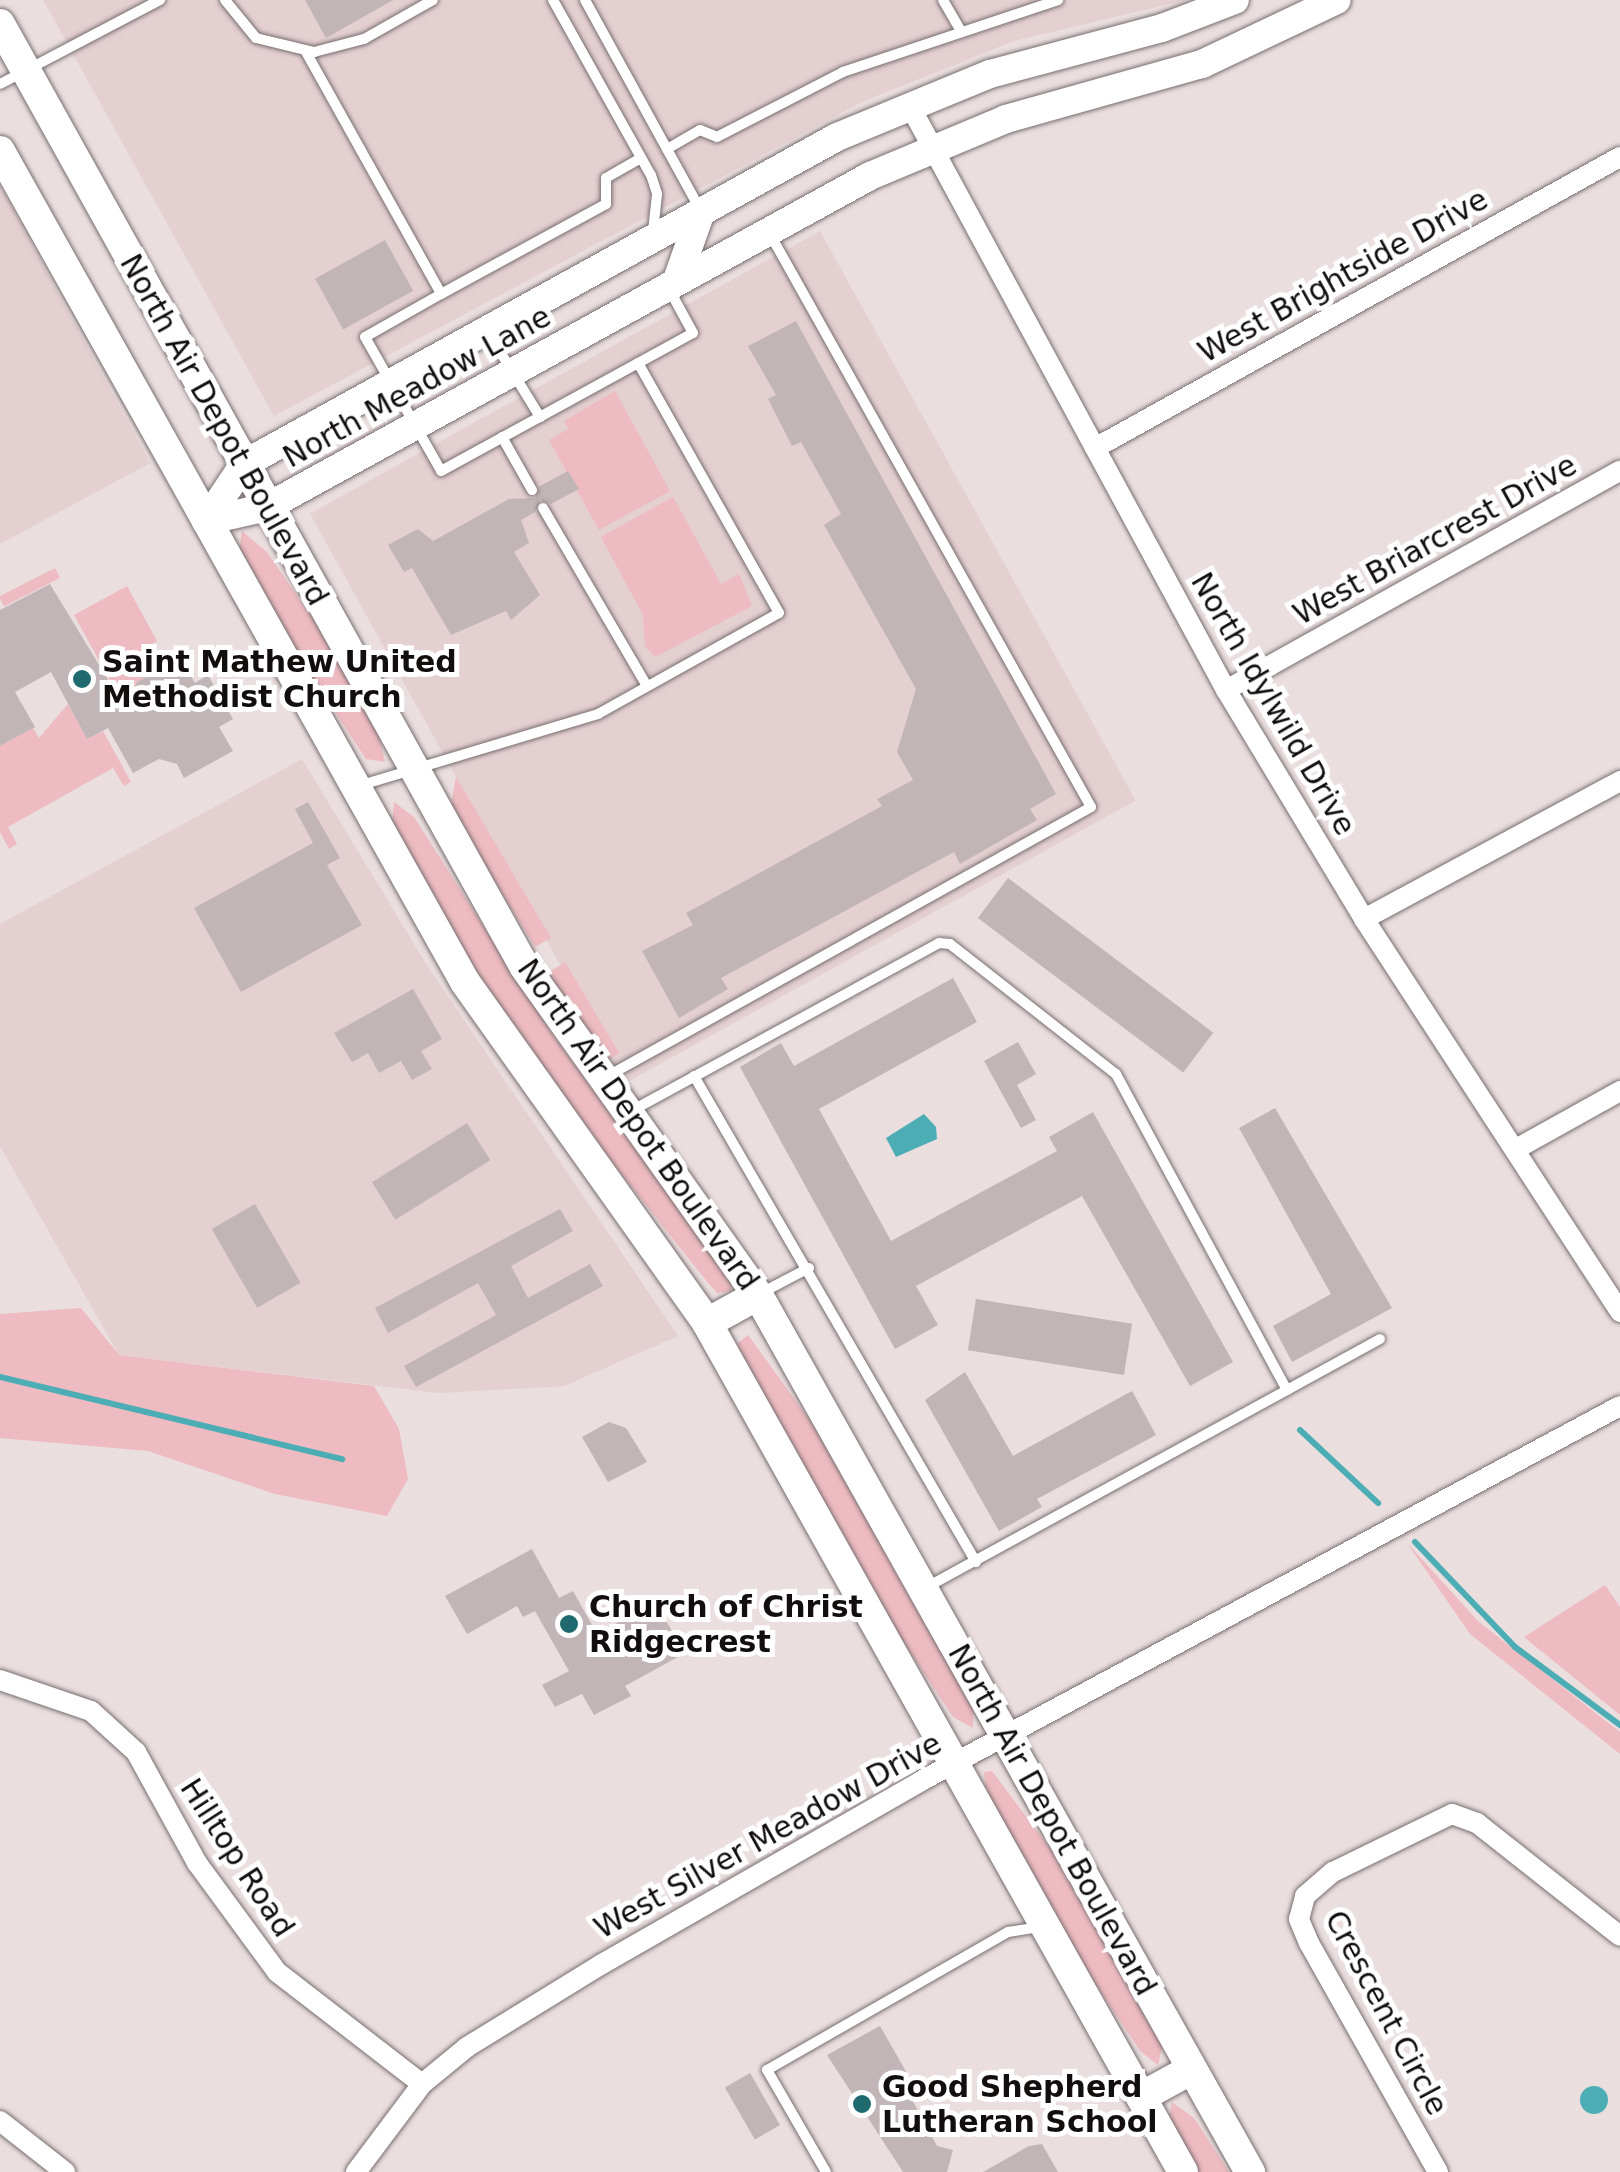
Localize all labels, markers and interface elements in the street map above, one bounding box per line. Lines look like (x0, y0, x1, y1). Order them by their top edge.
street label: West Brightside Drive (1192, 181, 1494, 371)
street label: North Air Depot Boulevard (112, 248, 336, 612)
street label: North Meadow Lane (277, 298, 557, 476)
street label: West Briarcrest Drive (1287, 447, 1583, 633)
street label: North Idylwild Drive (1183, 566, 1363, 842)
place label: Saint Mathew United Methodist Church (102, 644, 457, 714)
marker: Saint Mathew United Methodist Church (71, 668, 93, 690)
street label: North Air Depot Boulevard (510, 952, 766, 1298)
place label: Church of Christ Ridgecrest (589, 1589, 863, 1660)
marker: Church of Christ Ridgecrest (558, 1613, 580, 1635)
street label: North Air Depot Boulevard (940, 1638, 1164, 2002)
street label: West Silver Meadow Drive (588, 1725, 948, 1947)
street label: Hilltop Road (172, 1772, 302, 1944)
street label: Crescent Circle (1317, 1905, 1455, 2121)
place label: Good Shepherd Lutheran School (882, 2069, 1158, 2140)
marker: Good Shepherd Lutheran School (851, 2093, 873, 2115)

